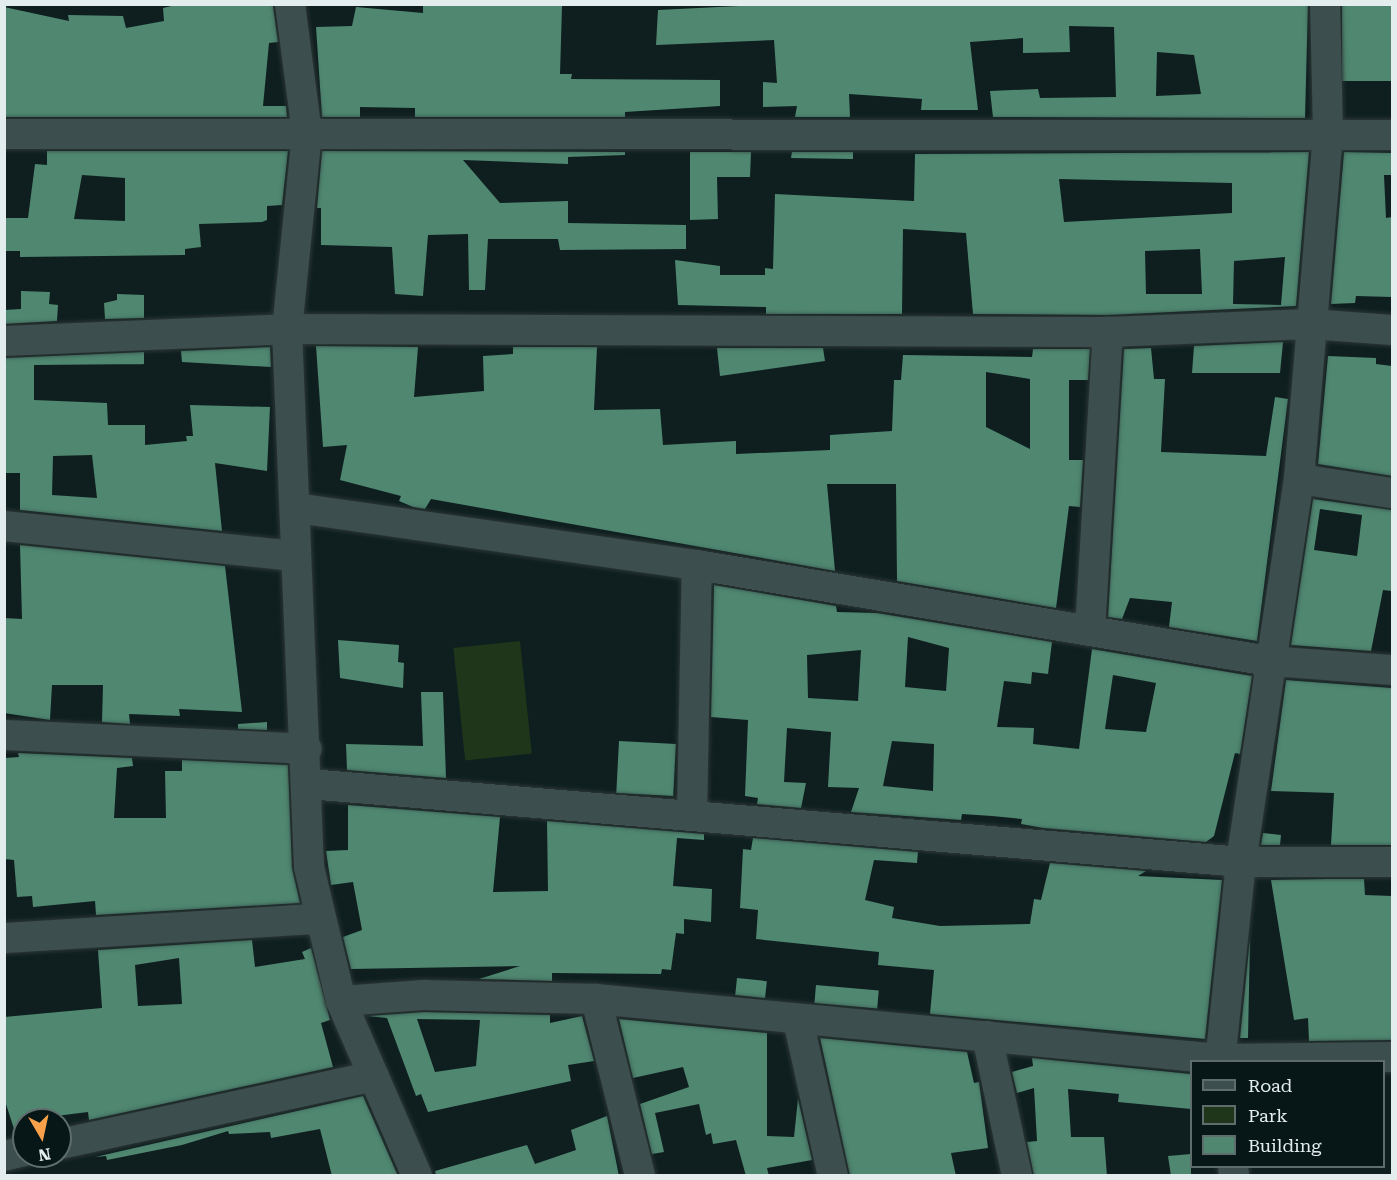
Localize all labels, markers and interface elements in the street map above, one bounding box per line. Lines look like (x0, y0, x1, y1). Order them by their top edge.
legend (1190, 1060, 1385, 1168)
text: Road (1248, 1075, 1292, 1096)
text: Park (1248, 1105, 1288, 1126)
north arrow (12, 1108, 72, 1168)
text: Building (1248, 1135, 1322, 1156)
text: N (37, 1144, 52, 1165)

